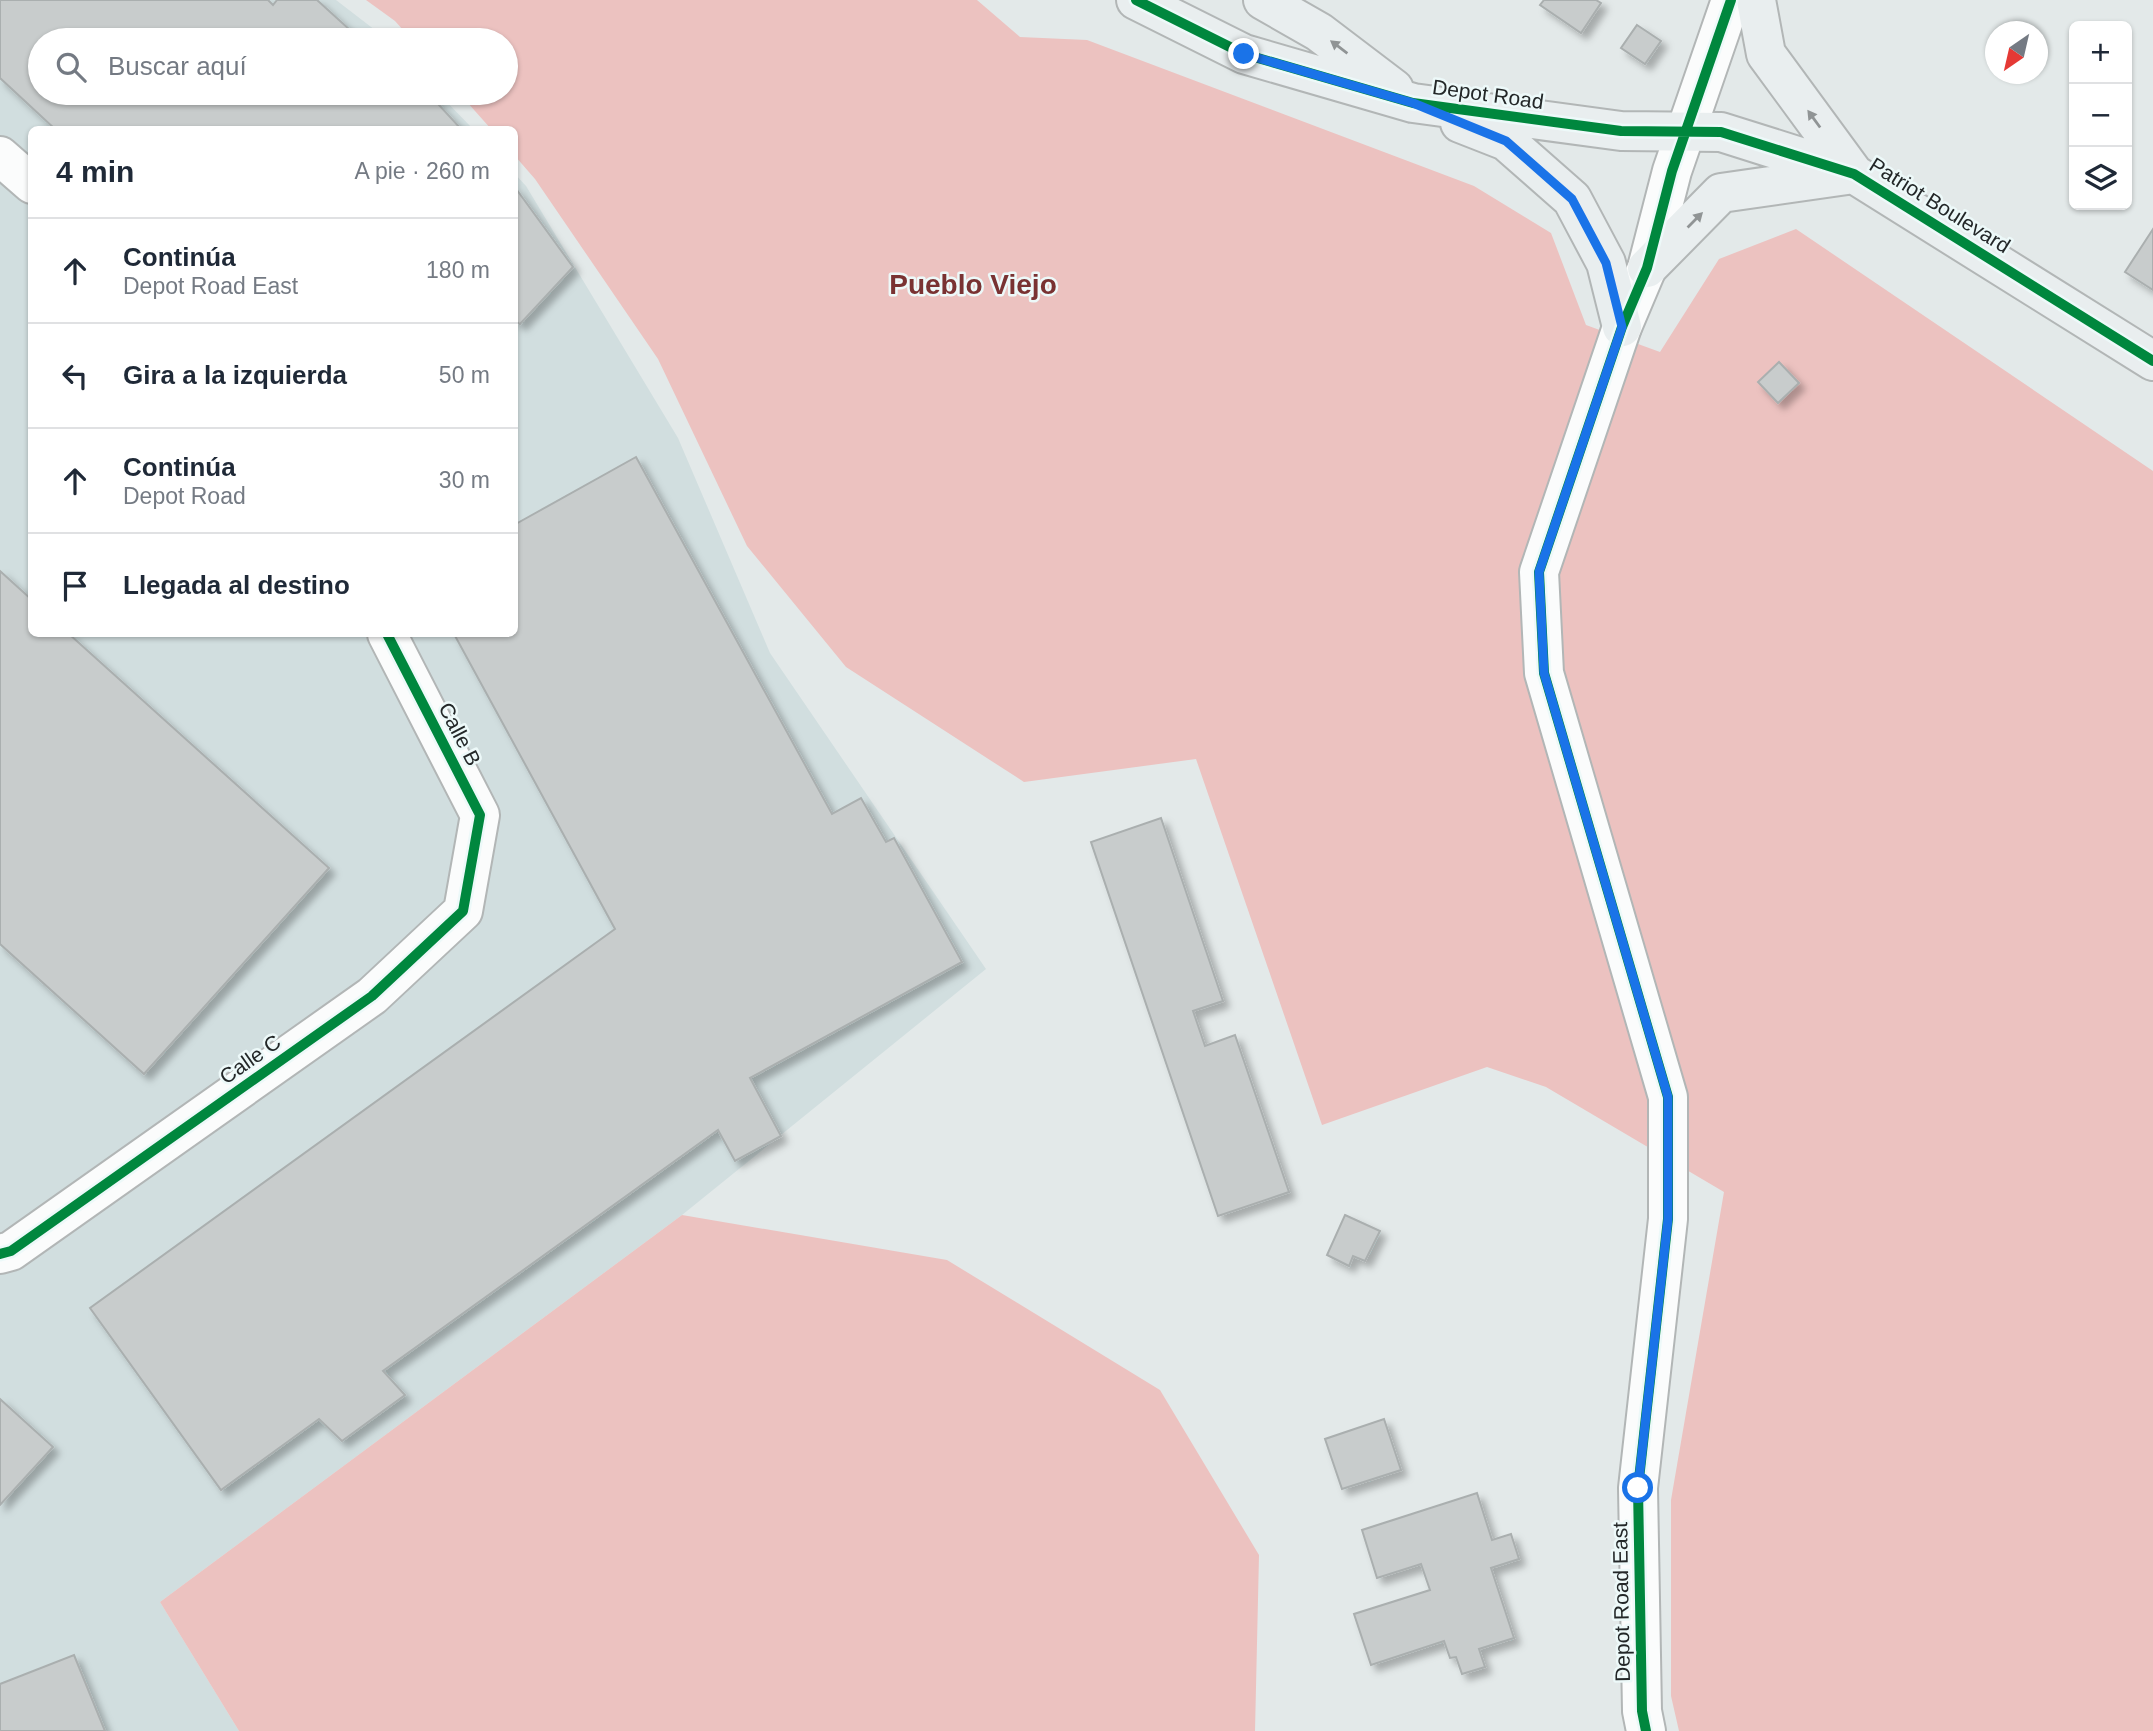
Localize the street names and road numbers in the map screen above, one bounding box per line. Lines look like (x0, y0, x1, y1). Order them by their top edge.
street label: Depot Road (1431, 75, 1545, 113)
street label: Patriot Boulevard (1866, 153, 2014, 257)
street label: Calle B (434, 699, 486, 769)
street label: Calle C (215, 1030, 285, 1088)
street label: Depot Road East (1608, 1522, 1634, 1682)

